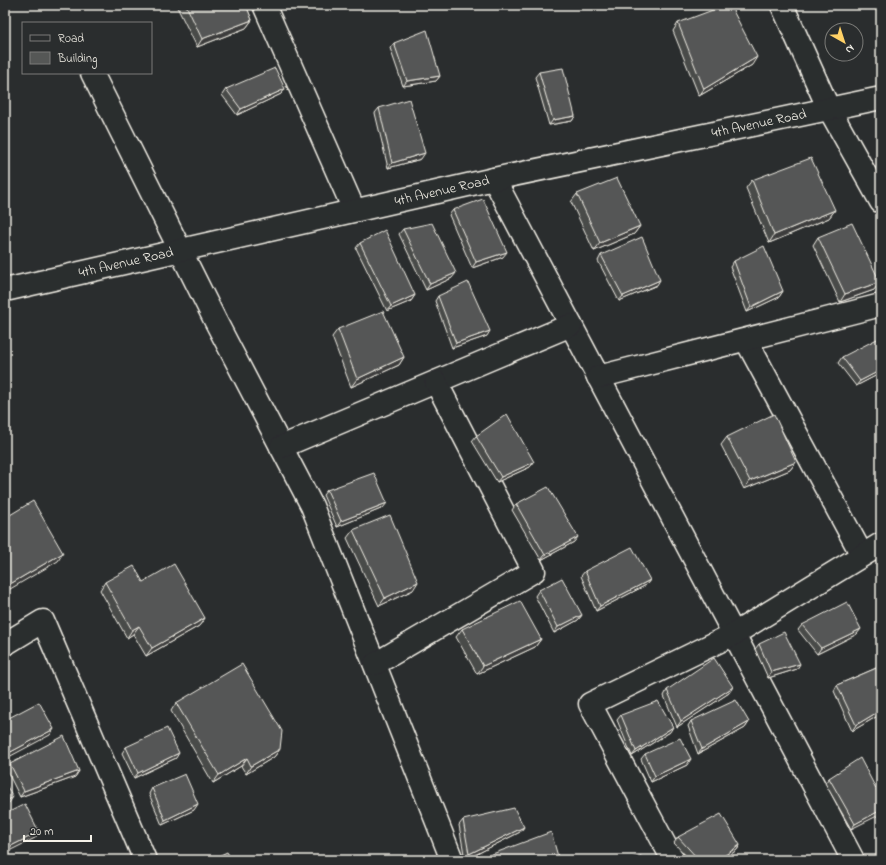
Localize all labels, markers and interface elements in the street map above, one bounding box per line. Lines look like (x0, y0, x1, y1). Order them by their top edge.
legend (22, 22, 152, 74)
north arrow (824, 22, 864, 62)
text: Road (58, 30, 84, 48)
text: N (842, 40, 858, 58)
text: Building (57, 50, 97, 69)
street label: 4th Avenue Road (709, 103, 808, 144)
street label: 4th Avenue Road (393, 170, 491, 212)
street label: 4th Avenue Road (77, 242, 175, 283)
scale bar (24, 817, 91, 843)
text: 20 m (30, 823, 53, 841)

